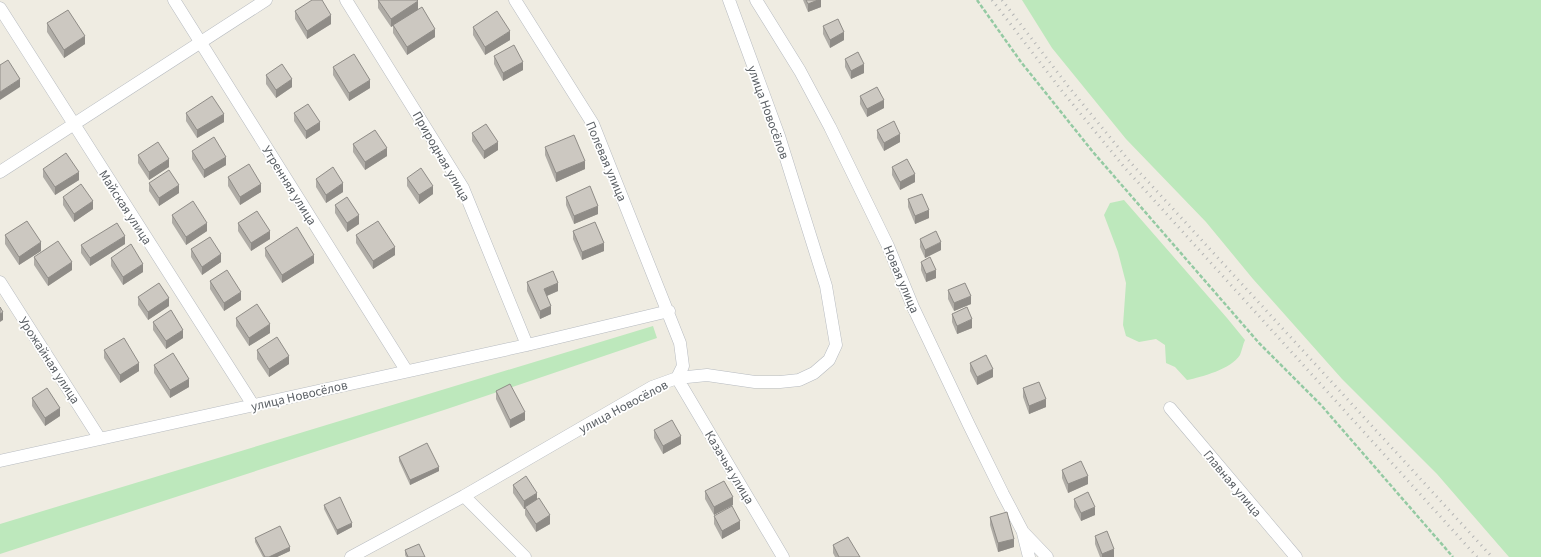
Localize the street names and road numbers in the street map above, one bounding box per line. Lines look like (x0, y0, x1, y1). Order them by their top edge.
street label: улица Новосёлов (743, 63, 793, 162)
street label: Природная улица (408, 108, 474, 205)
street label: Полевая улица (581, 119, 631, 204)
street label: Утренняя улица (257, 142, 321, 229)
street label: Майская улица (94, 167, 156, 248)
street label: Новая улица (879, 243, 923, 316)
street label: Урожайная улица (14, 313, 84, 408)
street label: улица Новосёлов (249, 376, 350, 416)
street label: улица Новосёлов (576, 376, 672, 438)
street label: Казачья улица (700, 427, 758, 508)
street label: Главная улица (1199, 446, 1266, 521)

